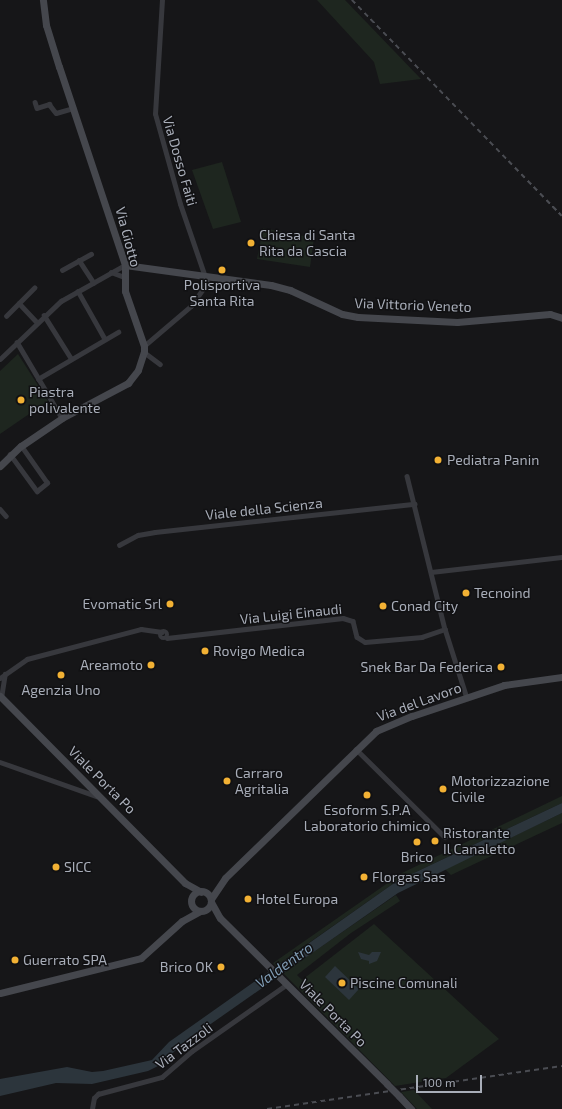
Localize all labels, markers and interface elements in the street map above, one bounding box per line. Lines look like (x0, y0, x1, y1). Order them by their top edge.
street label: Via Dosso Faiti (159, 114, 201, 208)
street label: Via Giotto (112, 205, 144, 269)
place label: Chiesa di Santa Rita da Cascia (259, 227, 355, 260)
marker: Chiesa di Santa Rita da Cascia (246, 238, 256, 248)
marker: Polisportiva Santa Rita (217, 265, 227, 275)
place label: Polisportiva Santa Rita (184, 277, 260, 310)
street label: Via Vittorio Veneto (354, 295, 472, 315)
place label: Piastra polivalente (29, 384, 100, 416)
marker: Piastra polivalente (16, 395, 26, 405)
place label: Pediatra Panin (447, 452, 539, 468)
marker: Pediatra Panin (432, 454, 444, 466)
street label: Viale della Scienza (205, 494, 323, 524)
place label: Tecnoind (474, 585, 531, 601)
marker: Tecnoind (461, 588, 471, 598)
place label: Evomatic Srl (83, 596, 162, 612)
place label: Conad City (391, 598, 458, 614)
marker: Evomatic Srl (165, 599, 175, 609)
street label: Via Luigi Einaudi (239, 600, 343, 628)
marker: Conad City (378, 601, 388, 611)
place label: Rovigo Medica (213, 643, 305, 659)
marker: Rovigo Medica (200, 646, 210, 656)
place label: Areamoto (80, 657, 143, 673)
place label: Snek Bar Da Federica (360, 659, 493, 675)
marker: Areamoto (146, 660, 156, 670)
marker: Snek Bar Da Federica (496, 662, 506, 672)
marker: Agenzia Uno (56, 670, 66, 680)
street label: Via del Lavoro (374, 679, 464, 725)
place label: Agenzia Uno (22, 682, 100, 698)
street label: Viale Porta Po (65, 743, 139, 817)
place label: Carraro Agritalia (235, 765, 289, 798)
place label: Motorizzazione Civile (451, 773, 550, 806)
marker: Carraro Agritalia (222, 776, 232, 786)
marker: Motorizzazione Civile (438, 784, 448, 794)
marker: Esoform S.P.A Laboratorio chimico (362, 790, 372, 800)
place label: Esoform S.P.A Laboratorio chimico (304, 802, 430, 834)
place label: Ristorante Il Canaletto (443, 825, 516, 858)
marker: Ristorante Il Canaletto (430, 836, 440, 846)
marker: Brico (412, 837, 422, 847)
place label: Brico (401, 849, 433, 865)
place label: SICC (64, 859, 91, 875)
marker: SICC (51, 862, 61, 872)
place label: Florgas Sas (372, 869, 446, 885)
marker: Florgas Sas (359, 872, 369, 882)
place label: Hotel Europa (256, 891, 338, 907)
marker: Hotel Europa (243, 894, 253, 904)
water label: Valdentro (252, 938, 316, 992)
place label: Guerrato SPA (23, 952, 107, 968)
marker: Guerrato SPA (10, 955, 20, 965)
place label: Brico OK (160, 959, 213, 975)
marker: Brico OK (216, 962, 226, 972)
place label: Piscine Comunali (350, 975, 458, 991)
street label: Viale Porta Po (296, 976, 370, 1050)
marker: Piscine Comunali (337, 978, 347, 988)
street label: Via Tazzoli (152, 1019, 216, 1073)
scale bar (418, 1067, 484, 1093)
text: 100 m (423, 1075, 455, 1089)

